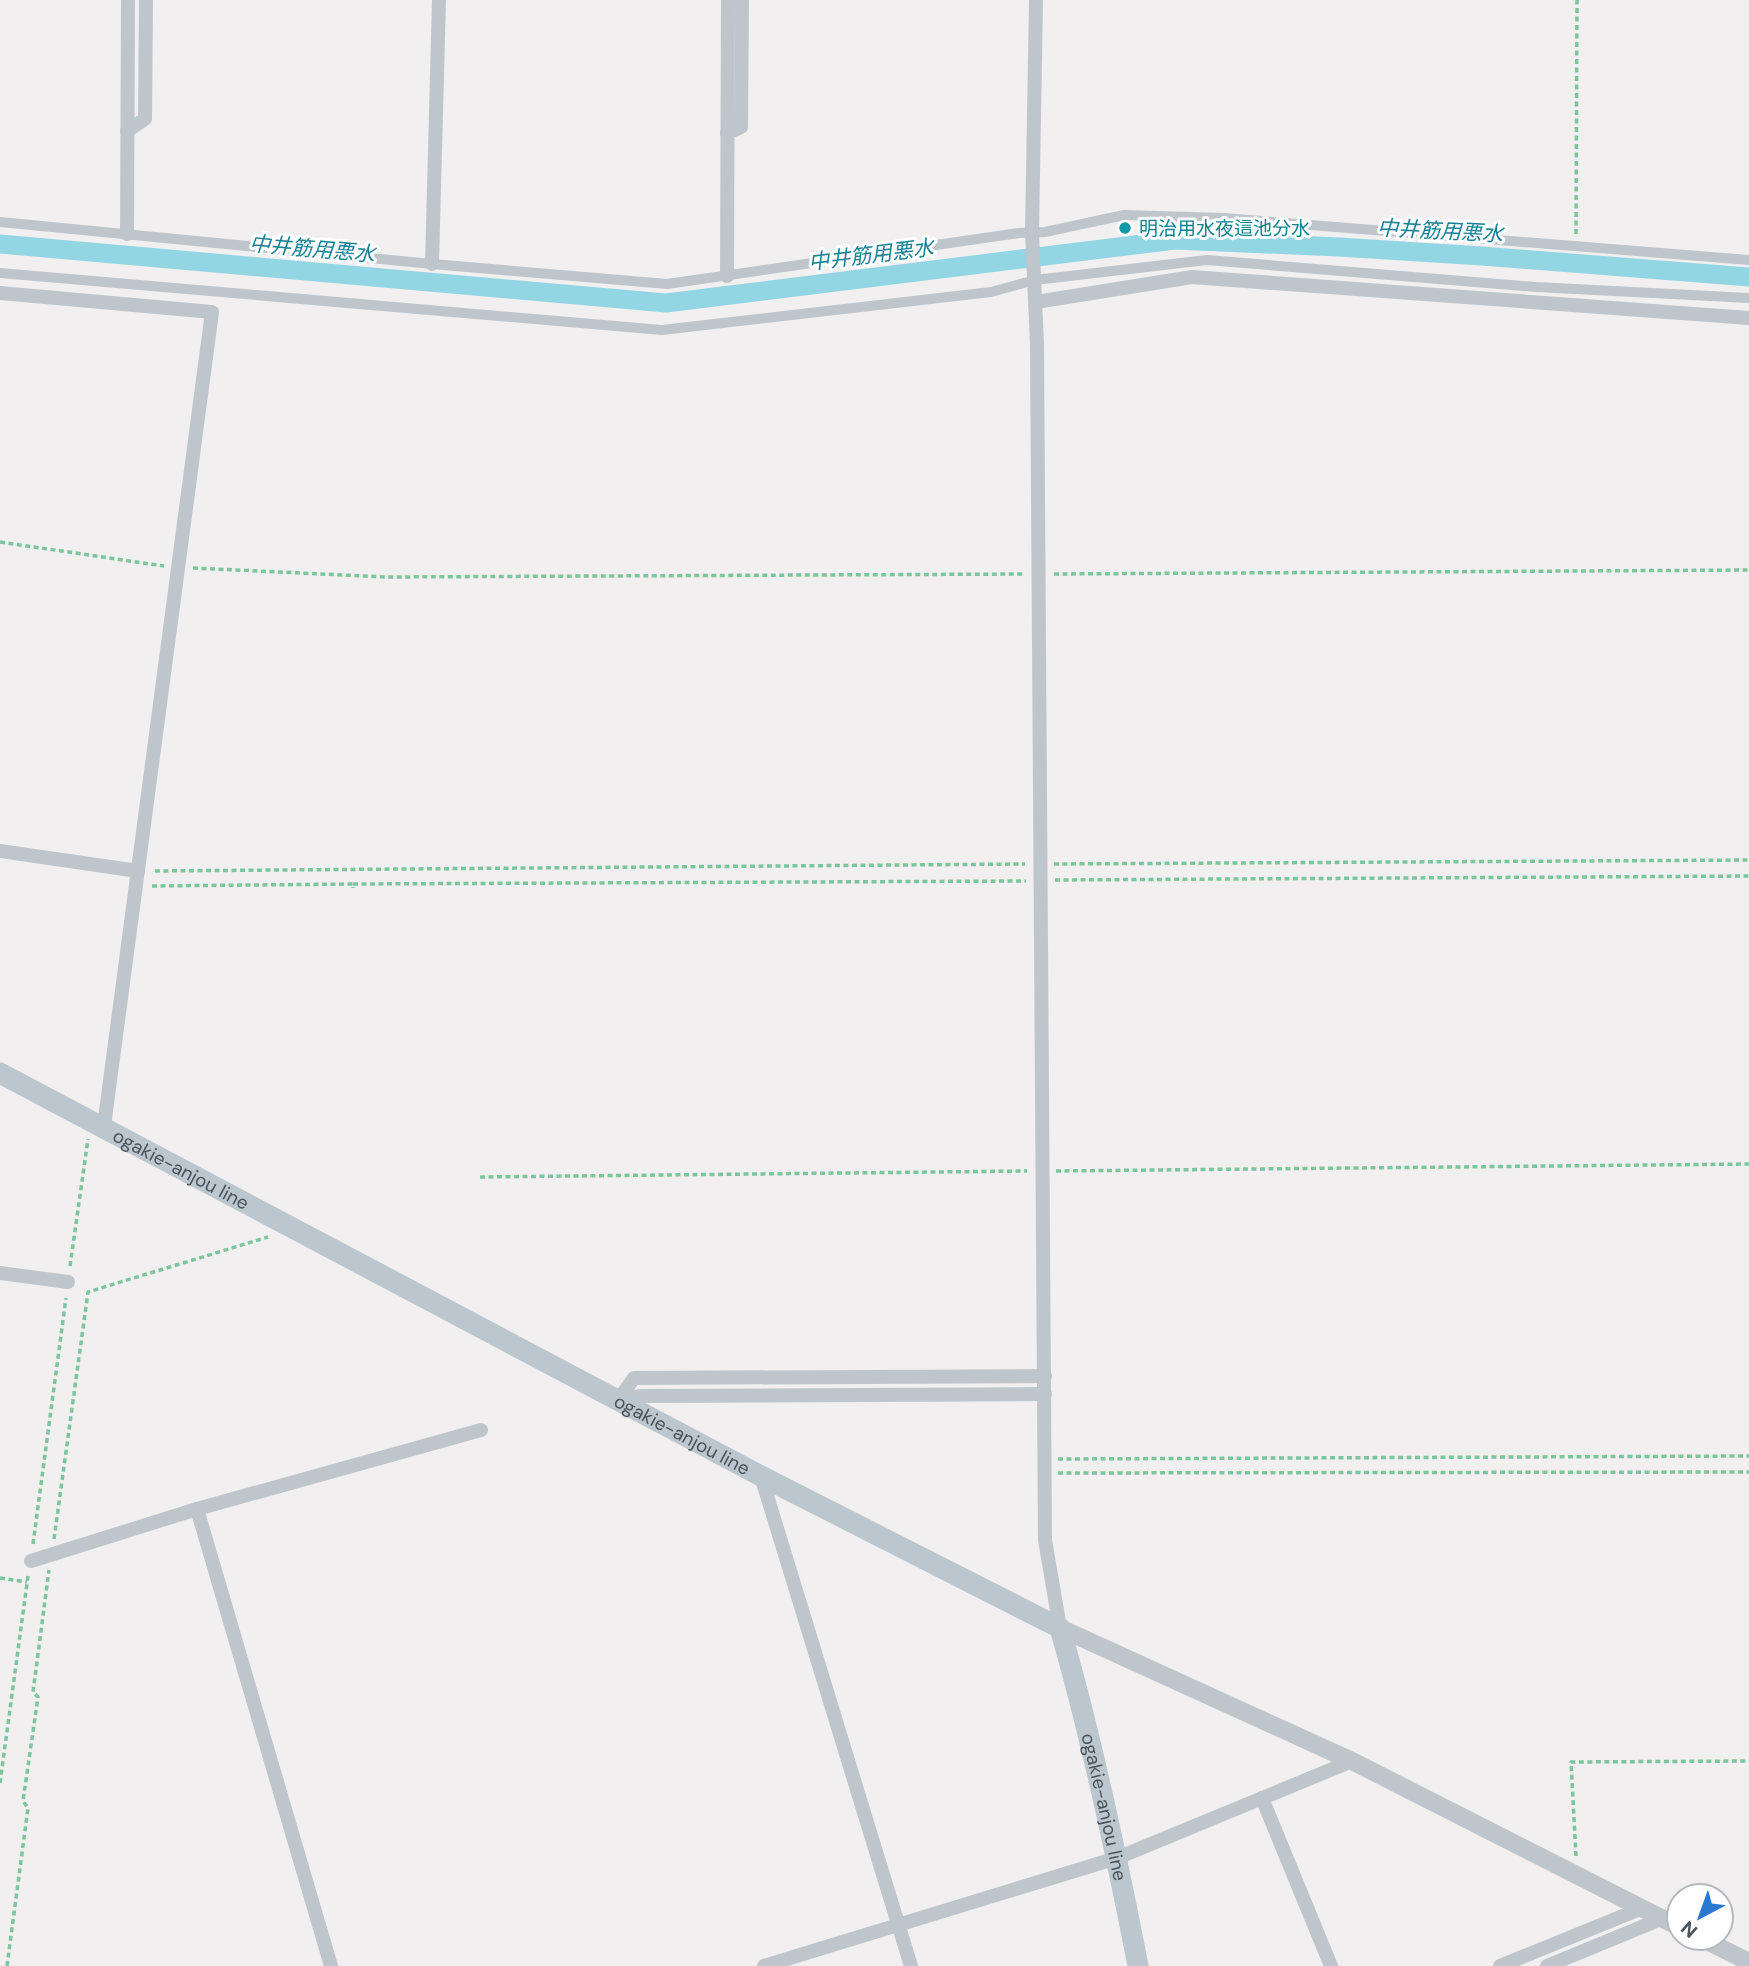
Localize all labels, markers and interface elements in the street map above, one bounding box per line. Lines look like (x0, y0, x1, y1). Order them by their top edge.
water label: 中井筋用悪水 (1376, 214, 1506, 248)
place label: 明治用水夜這池分水 (1139, 216, 1310, 241)
marker: 明治用水夜這池分水 (1117, 220, 1133, 236)
water label: 中井筋用悪水 (248, 230, 378, 269)
water label: 中井筋用悪水 (807, 233, 937, 277)
street label: ogakie-anjou line (109, 1123, 254, 1215)
street label: ogakie-anjou line (610, 1388, 755, 1481)
street label: ogakie-anjou line (1076, 1730, 1133, 1883)
north arrow (1665, 1882, 1735, 1952)
text: N (1676, 1915, 1703, 1943)

